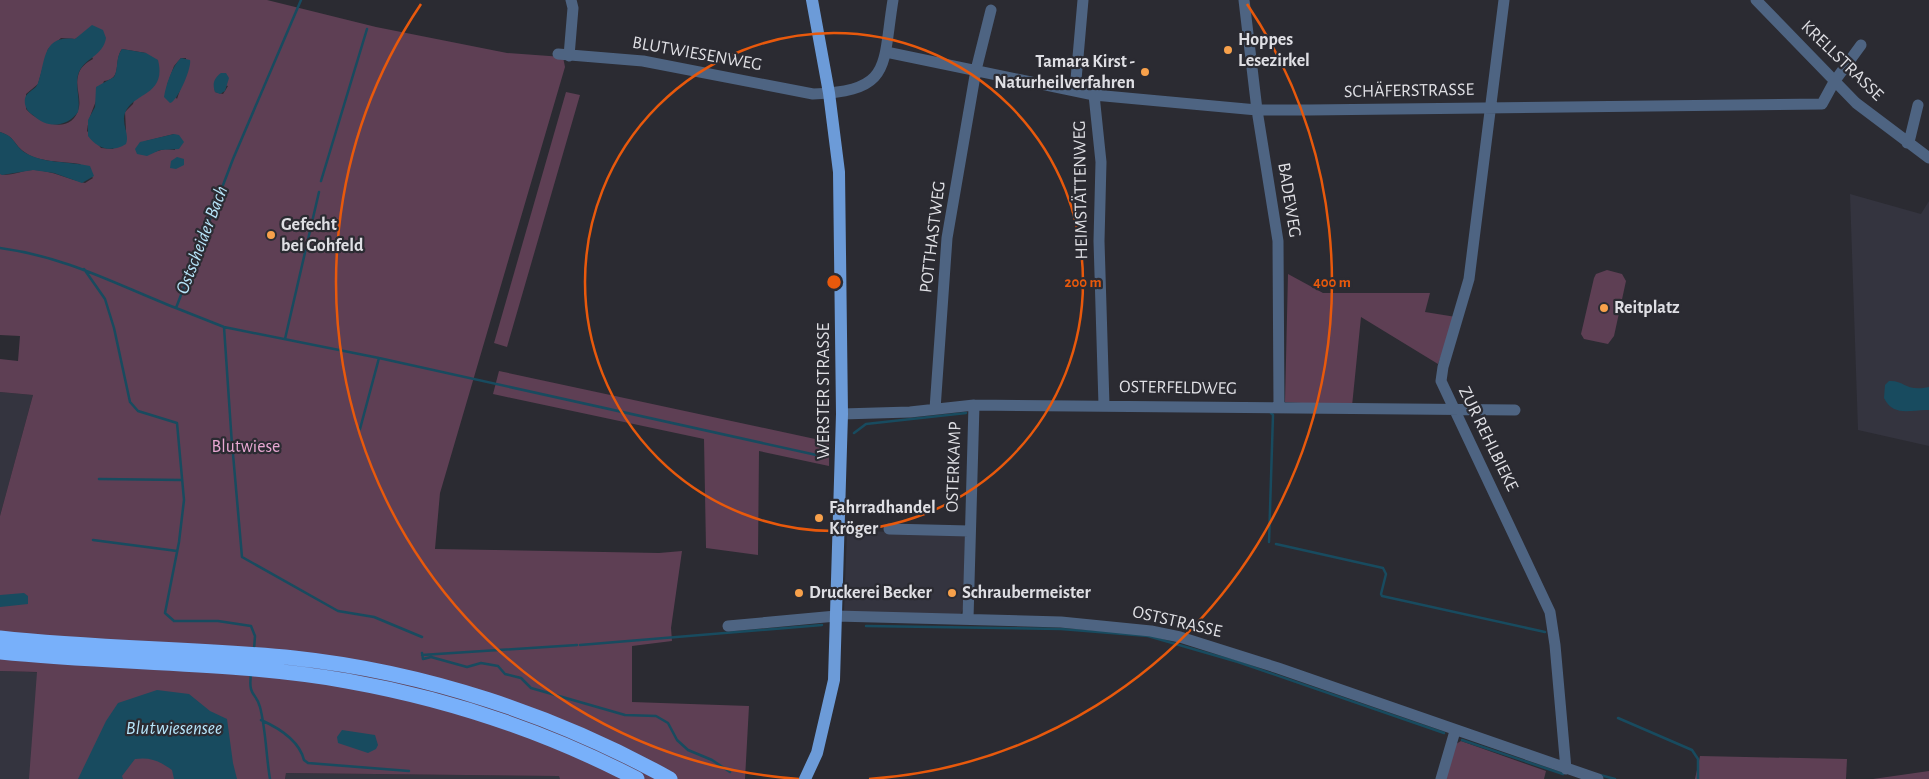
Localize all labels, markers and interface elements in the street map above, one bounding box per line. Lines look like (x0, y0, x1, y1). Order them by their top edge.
street label: KRELLSTRASSE (1797, 18, 1887, 105)
place label: Hoppes Lesezirkel (1238, 31, 1310, 70)
street label: BLUTWIESENWEG (631, 34, 763, 74)
marker: Hoppes Lesezirkel (1222, 44, 1234, 56)
place label: Tamara Kirst - Naturheilverfahren (994, 53, 1135, 92)
marker: Tamara Kirst - Naturheilverfahren (1139, 66, 1151, 78)
street label: SCHÄFERSTRASSE (1344, 79, 1475, 101)
street label: HEIMSTÄTTENWEG (1069, 120, 1091, 260)
street label: BADEWEG (1274, 161, 1304, 239)
street label: POTTHASTWEG (917, 180, 949, 294)
water label: Ostscheider Bach (173, 183, 231, 297)
place label: Gefecht bei Gohfeld (281, 216, 364, 255)
marker: Gefecht bei Gohfeld (265, 229, 277, 241)
centre of rings (825, 273, 843, 291)
text: 200 m (1064, 275, 1102, 290)
text: 400 m (1313, 275, 1351, 290)
place label: Reitplatz (1614, 299, 1680, 317)
marker: Reitplatz (1598, 302, 1610, 314)
street label: WERSTER STRASSE (815, 322, 833, 459)
street label: OSTERFELDWEG (1119, 378, 1237, 398)
street label: ZUR REHLBIEKE (1455, 384, 1521, 494)
street label: OSTERKAMP (943, 421, 965, 513)
park label: Blutwiese (212, 438, 280, 456)
place label: Fahrradhandel Kröger (829, 499, 936, 538)
marker: Fahrradhandel Kröger (813, 512, 825, 524)
place label: Druckerei Becker (809, 584, 932, 602)
place label: Schraubermeister (962, 584, 1091, 602)
marker: Druckerei Becker (793, 587, 805, 599)
marker: Schraubermeister (946, 587, 958, 599)
street label: OSTSTRASSE (1131, 603, 1224, 641)
water label: Blutwiesensee (126, 719, 222, 738)

